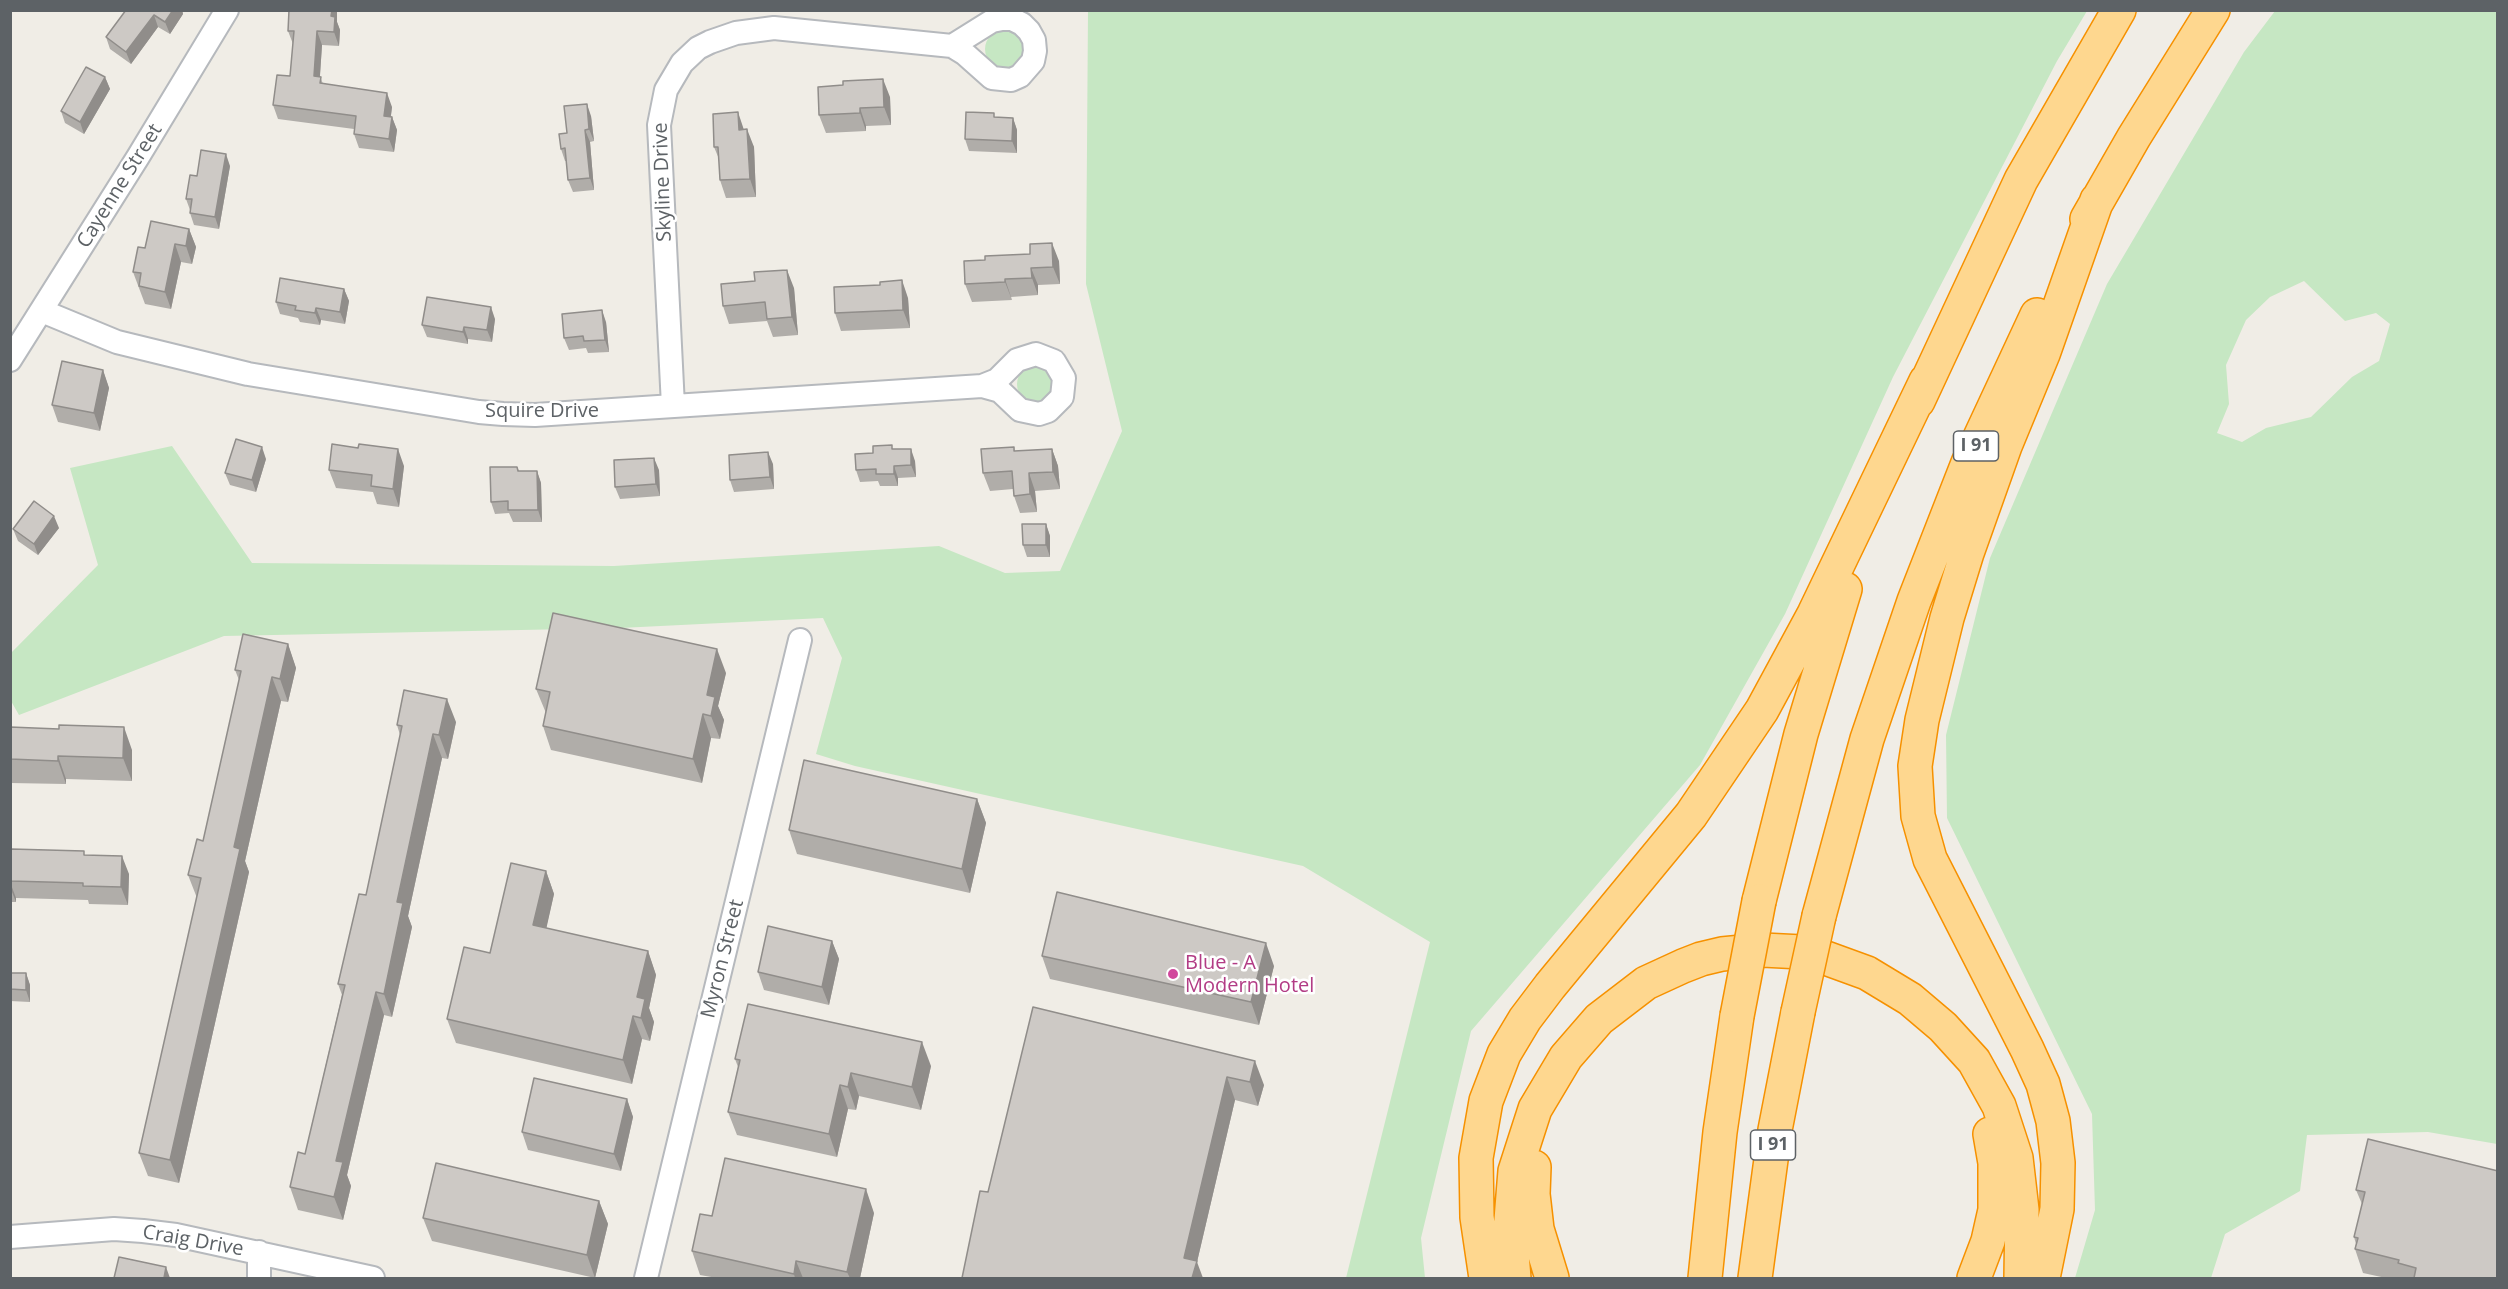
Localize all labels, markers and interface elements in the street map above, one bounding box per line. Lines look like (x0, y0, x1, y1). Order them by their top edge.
street label: Cayenne Street (72, 120, 168, 252)
street label: Skyline Drive (649, 122, 677, 242)
street label: Squire Drive (485, 399, 599, 423)
road number: I 91 (1954, 431, 1998, 461)
street label: Myron Street (697, 897, 749, 1021)
place label: Blue - A Modern Hotel (1185, 951, 1314, 998)
marker: Blue - A Modern Hotel (1166, 967, 1180, 981)
road number: I 91 (1750, 1130, 1796, 1160)
street label: Craig Drive (141, 1220, 245, 1262)

